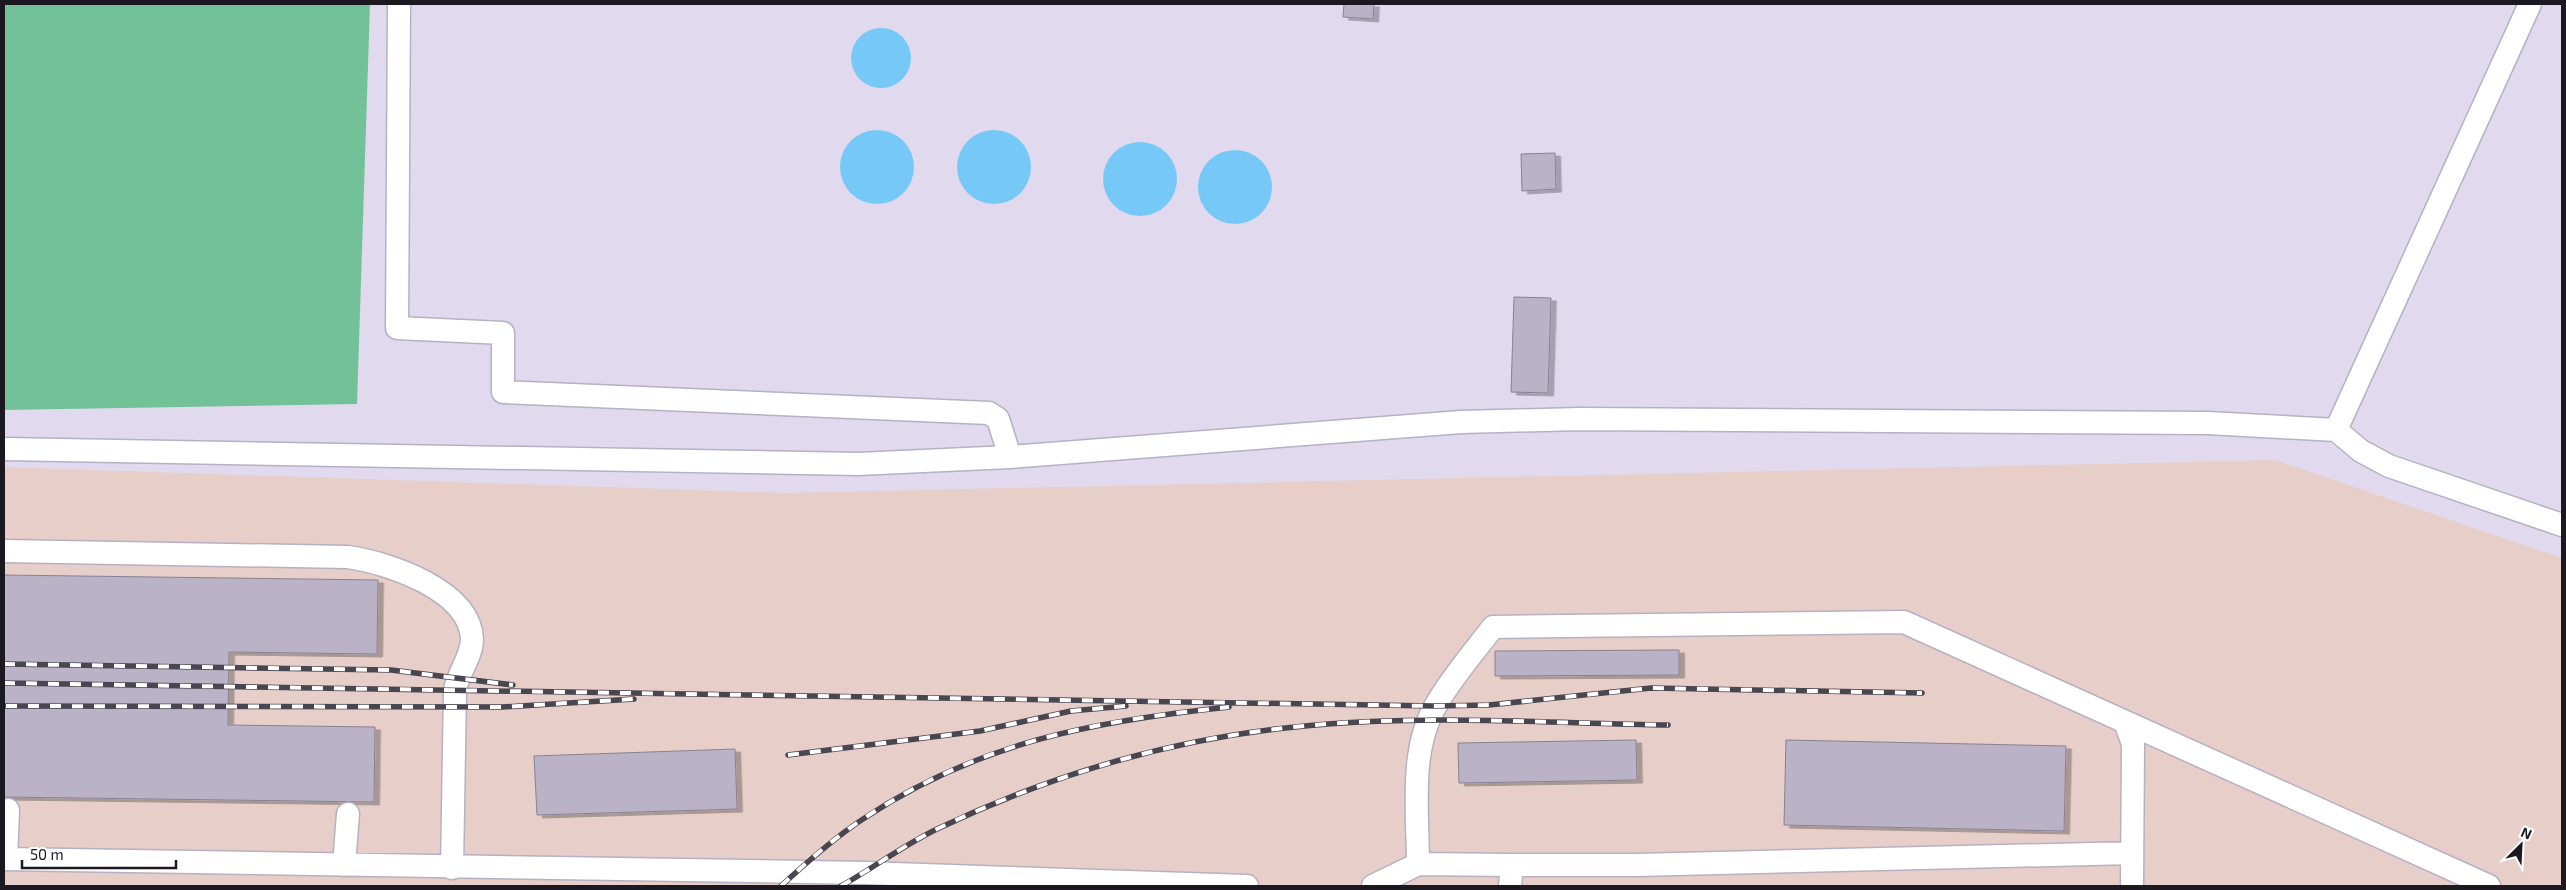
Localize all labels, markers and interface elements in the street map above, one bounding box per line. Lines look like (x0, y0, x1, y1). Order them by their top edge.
north arrow (2496, 820, 2546, 870)
text: N (2518, 823, 2535, 842)
scale bar (22, 838, 176, 870)
text: 50 m (30, 845, 64, 863)

